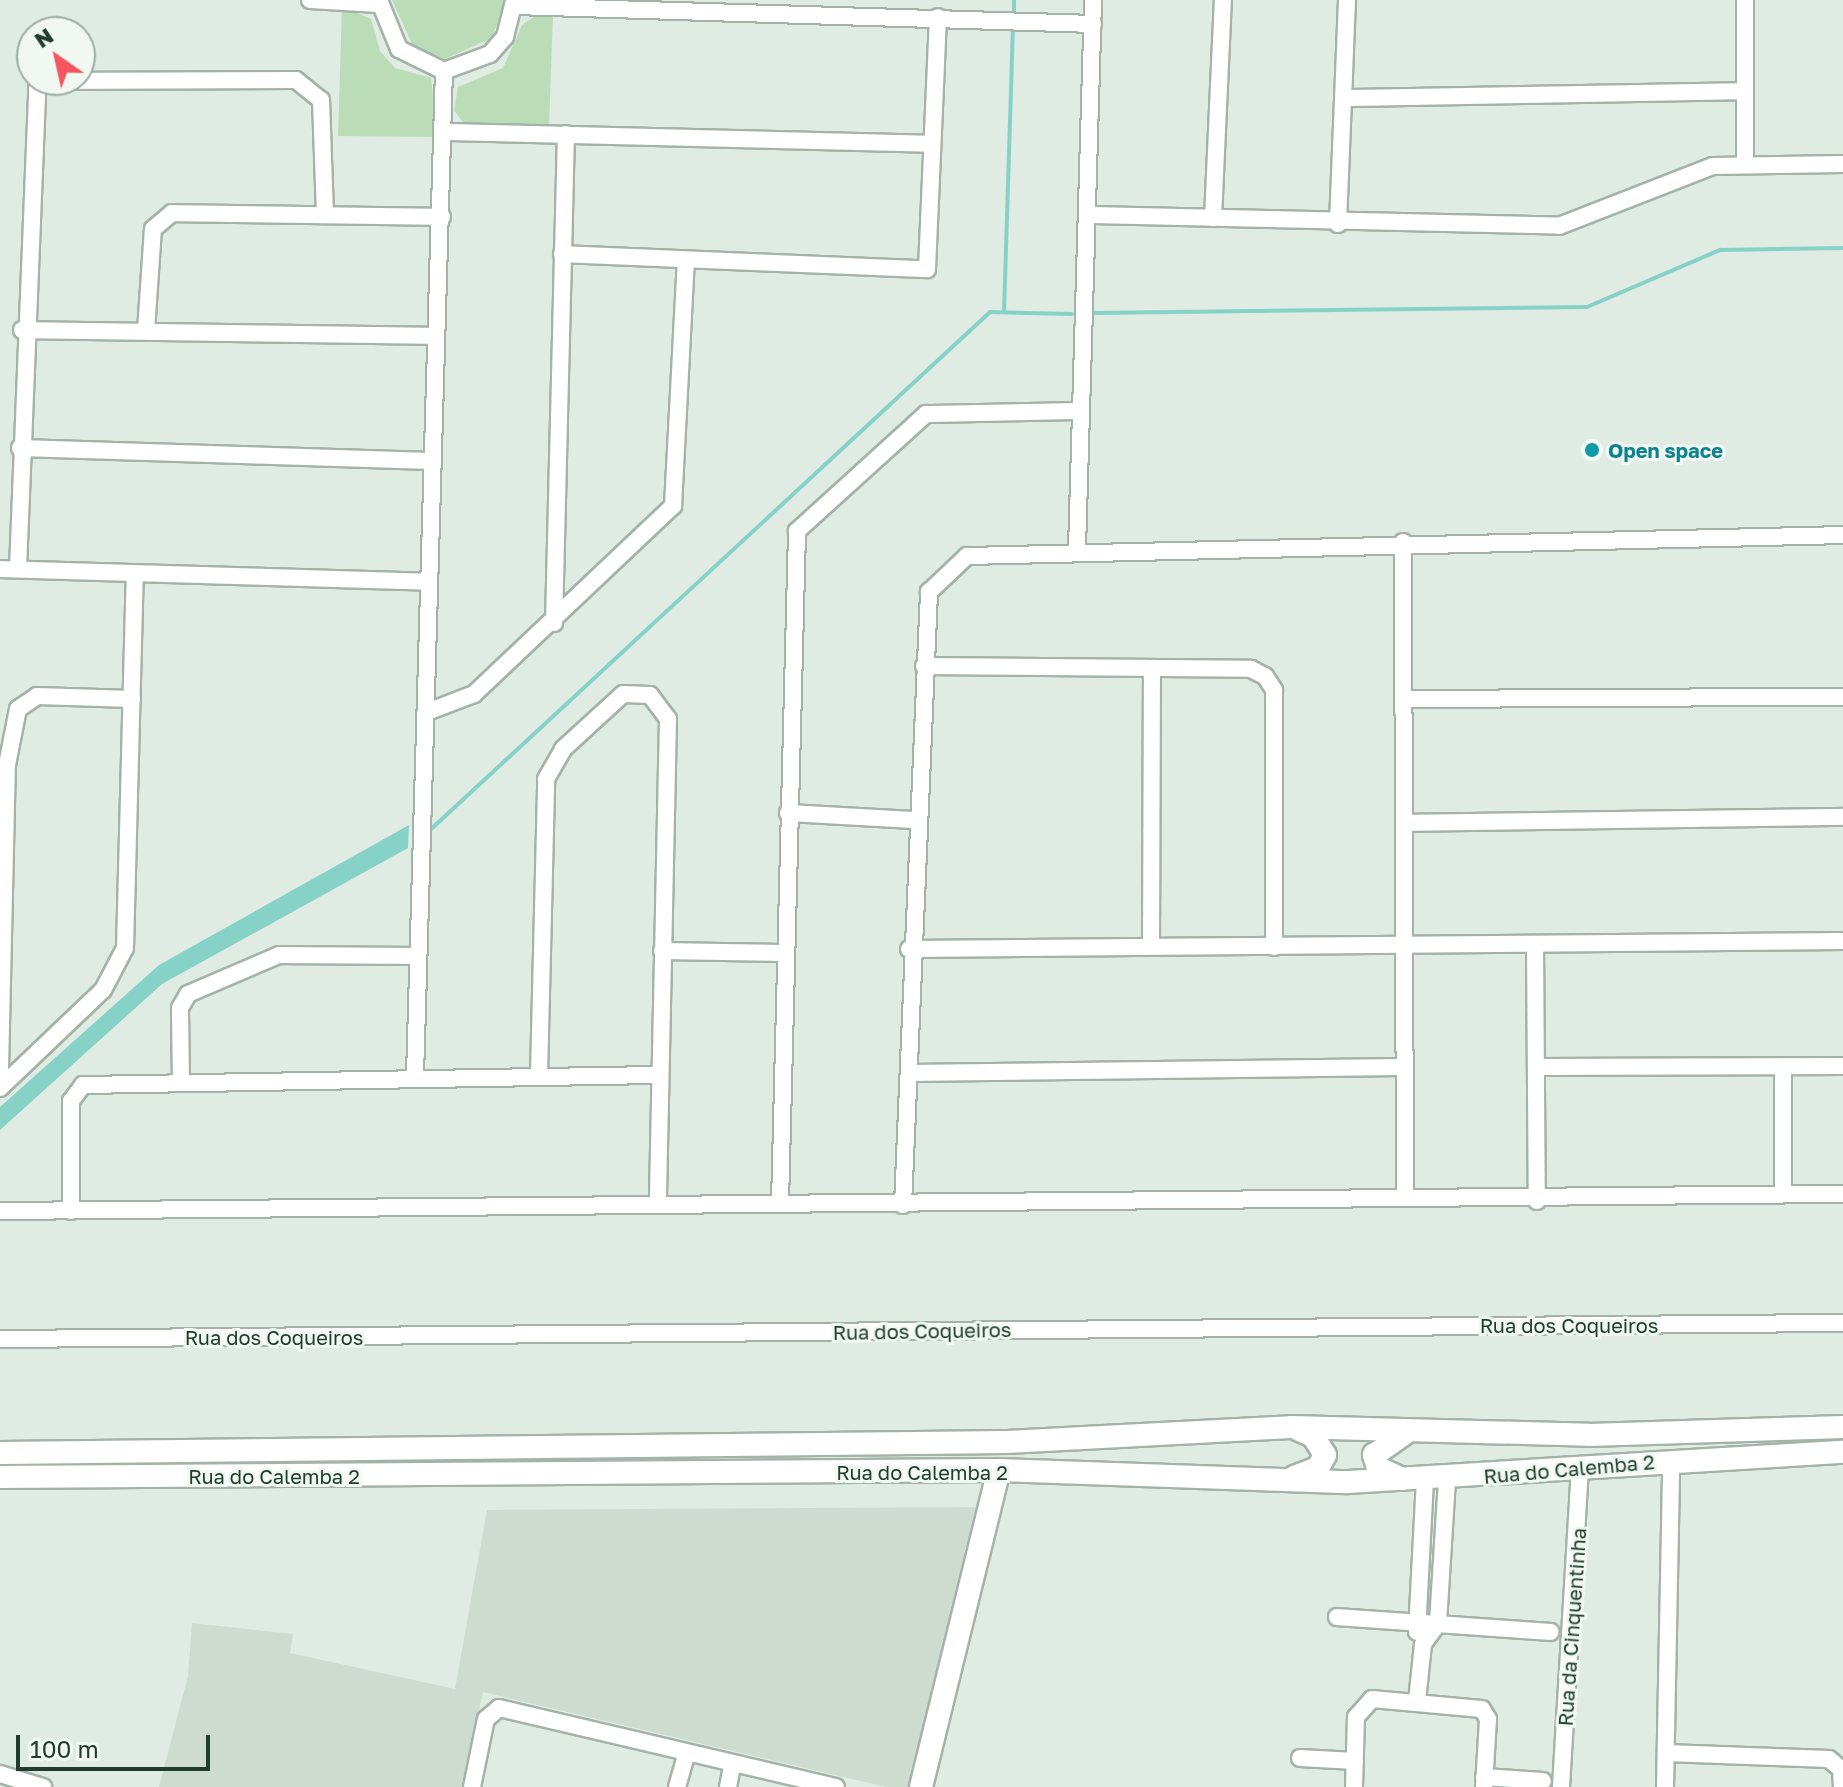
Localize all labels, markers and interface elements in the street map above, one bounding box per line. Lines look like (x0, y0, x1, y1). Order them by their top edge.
north arrow (16, 16, 96, 96)
text: N (29, 21, 58, 53)
place label: Open space (1608, 438, 1723, 462)
marker: Open space (1583, 441, 1601, 459)
street label: Rua dos Coqueiros (1480, 1313, 1658, 1337)
street label: Rua dos Coqueiros (832, 1317, 1012, 1345)
street label: Rua dos Coqueiros (185, 1325, 363, 1349)
street label: Rua do Calemba 2 (1483, 1450, 1655, 1488)
street label: Rua do Calemba 2 (836, 1460, 1008, 1484)
street label: Rua do Calemba 2 (188, 1464, 360, 1488)
street label: Rua da Cinquentinha (1553, 1527, 1591, 1727)
scale bar (20, 1719, 214, 1769)
text: 100 m (30, 1734, 99, 1763)

